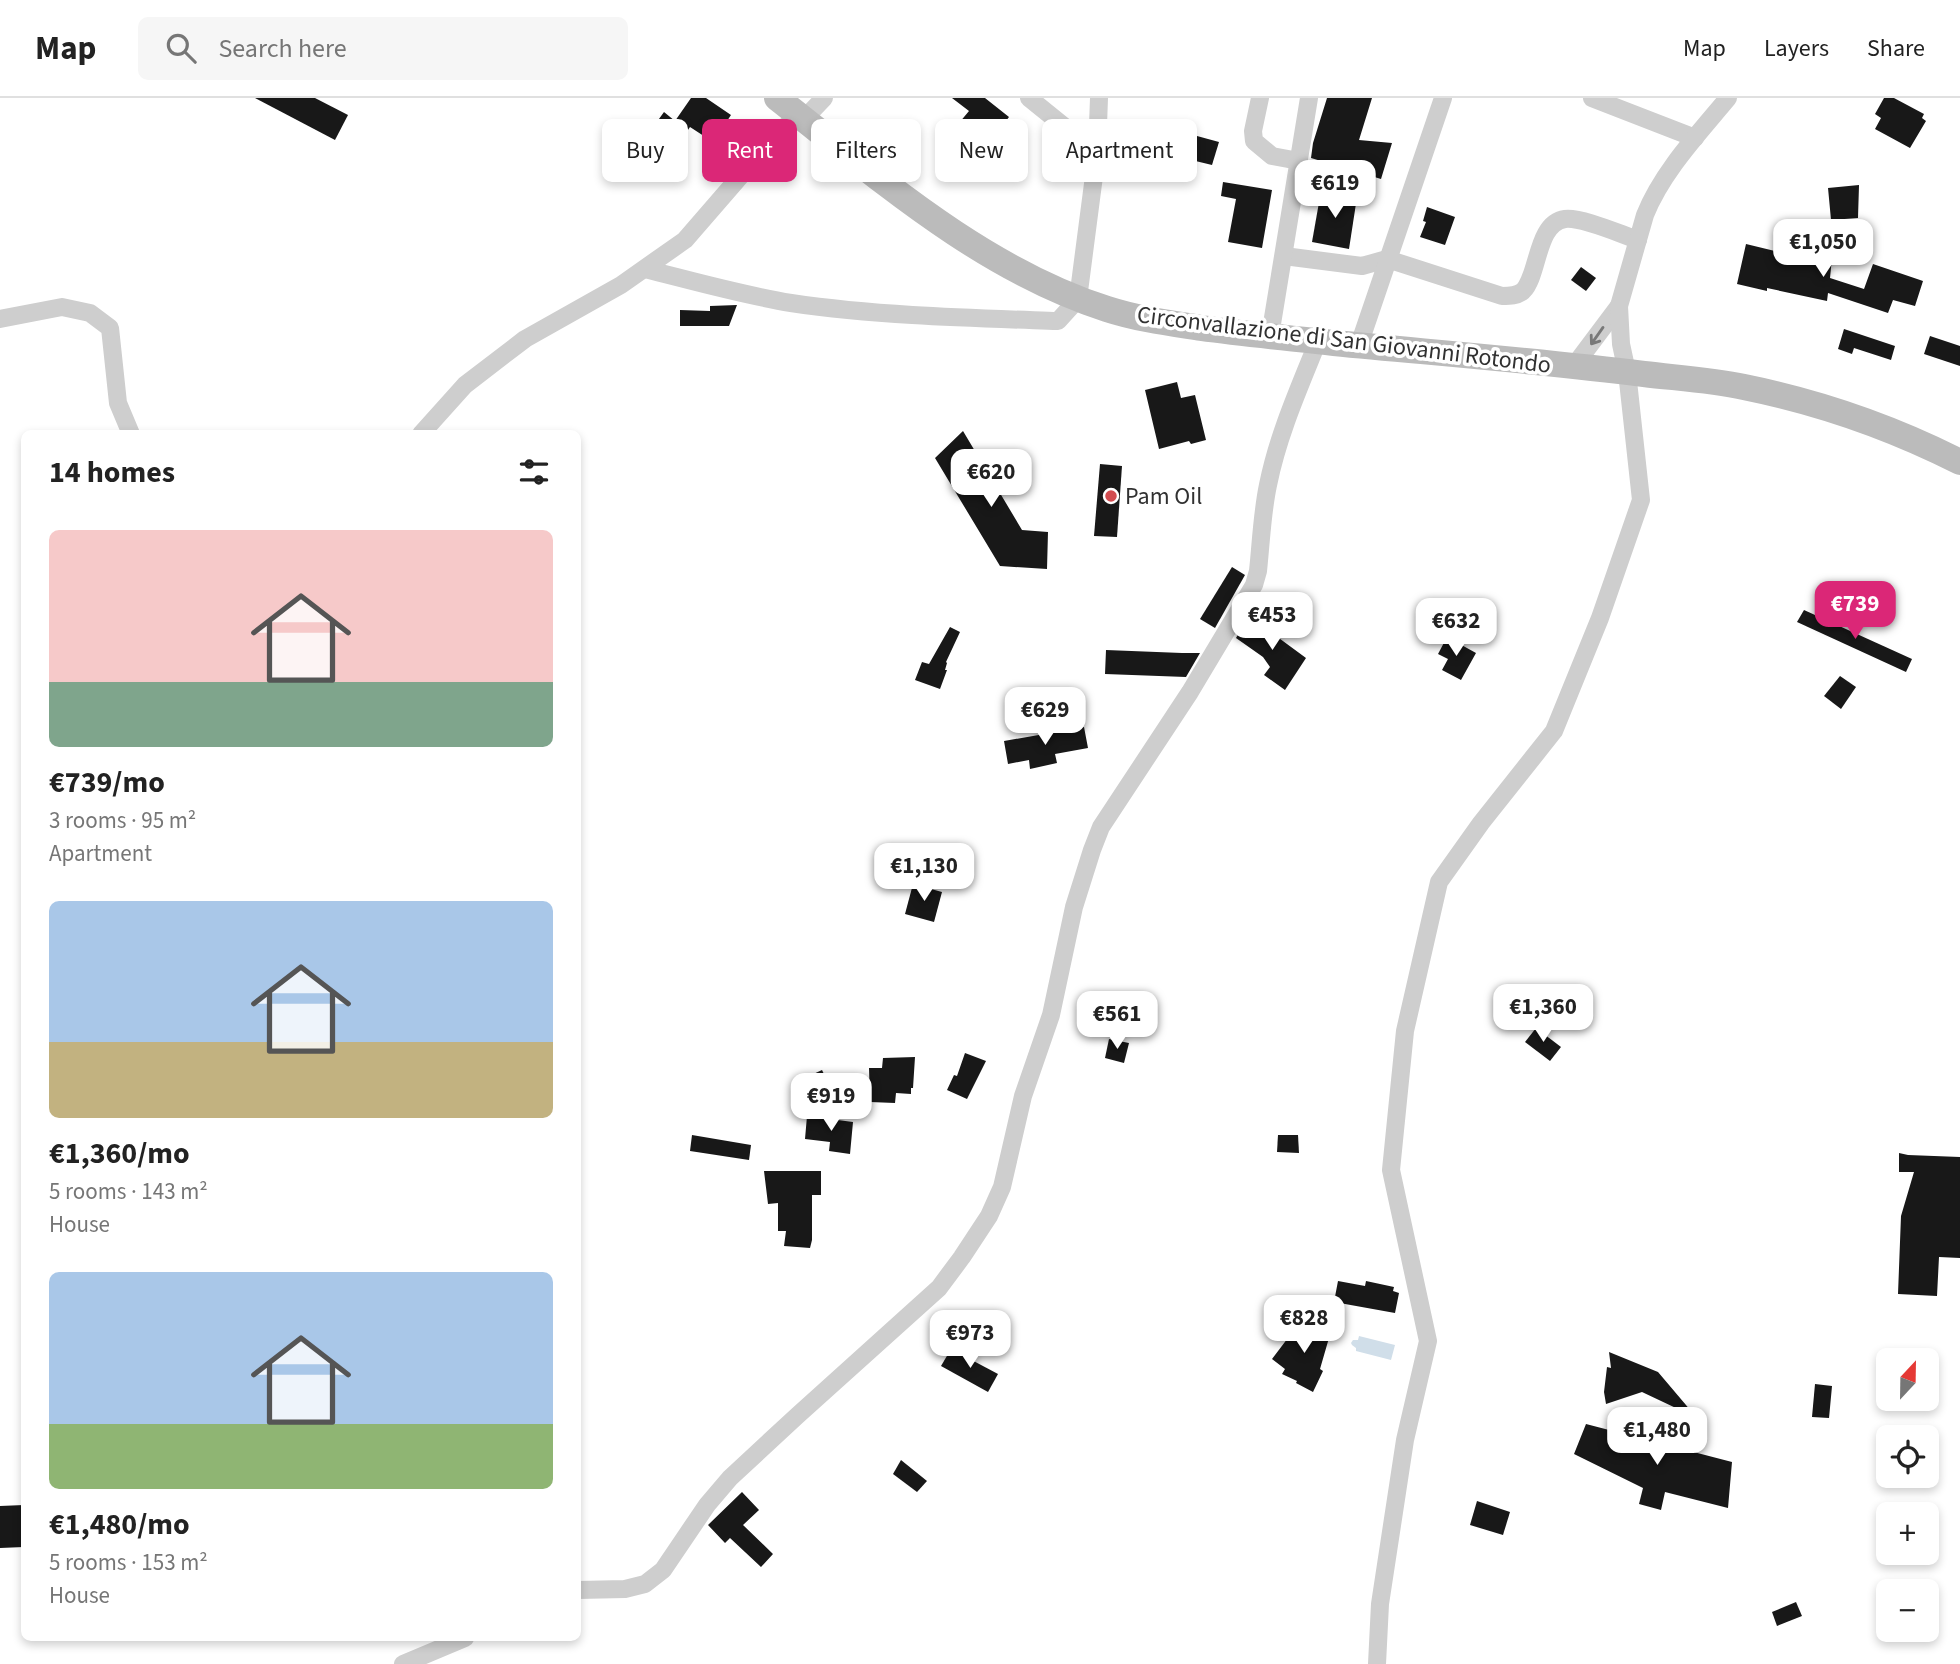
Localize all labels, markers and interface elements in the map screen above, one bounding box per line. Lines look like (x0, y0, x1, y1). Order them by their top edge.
search box (138, 17, 628, 80)
text: Map (35, 25, 96, 72)
icon: search (162, 29, 200, 67)
text: Search here (218, 30, 347, 67)
text: Map (1683, 31, 1726, 66)
text: Layers (1764, 31, 1829, 66)
text: Share (1867, 31, 1925, 66)
chip: Buy (602, 119, 688, 182)
chip: Rent (702, 119, 797, 182)
chip: Filters (811, 119, 921, 182)
chip: New (935, 119, 1028, 182)
chip: Apartment (1042, 119, 1197, 182)
pin: €619 (1294, 160, 1376, 220)
text: €619 (1311, 166, 1359, 199)
pin: €1,050 (1766, 220, 1880, 279)
text: €1,050 (1789, 225, 1857, 258)
street label: Circonvallazione di San Giovanni Rotondo (1135, 297, 1553, 383)
one-way arrow (1590, 326, 1604, 345)
pin: €620 (950, 450, 1032, 509)
text: 14 homes (49, 451, 175, 494)
icon: filters (515, 453, 553, 491)
text: €620 (967, 455, 1015, 488)
place label: Pam Oil (1125, 479, 1202, 514)
marker: Pam Oil (1103, 488, 1119, 504)
icon: home (238, 575, 364, 701)
pin: €739 (1814, 582, 1896, 641)
text: €739 (1831, 587, 1879, 620)
pin: €453 (1231, 592, 1313, 652)
text: €453 (1248, 598, 1296, 631)
pin: €632 (1415, 598, 1497, 658)
text: €632 (1432, 604, 1480, 637)
pin: €629 (1004, 688, 1086, 747)
text: €629 (1021, 693, 1069, 726)
text: €739/mo (49, 761, 165, 804)
text: 3 rooms · 95 m² (49, 804, 196, 837)
text: Apartment (49, 837, 152, 870)
pin: €1,130 (867, 844, 981, 903)
text: €1,130 (890, 849, 958, 882)
icon: home (238, 946, 364, 1072)
pin: €1,360 (1486, 984, 1600, 1044)
text: €1,360 (1509, 990, 1577, 1023)
pin: €561 (1076, 992, 1158, 1051)
text: €561 (1093, 997, 1141, 1030)
pin: €919 (790, 1074, 872, 1133)
text: €919 (807, 1079, 855, 1112)
text: €1,360/mo (49, 1132, 190, 1175)
text: 5 rooms · 143 m² (49, 1175, 208, 1208)
text: House (49, 1208, 110, 1241)
pin: €828 (1263, 1296, 1345, 1355)
text: €828 (1280, 1301, 1328, 1334)
pin: €973 (929, 1310, 1011, 1370)
text: €973 (946, 1316, 994, 1349)
icon: home (238, 1317, 364, 1443)
north arrow (1876, 1348, 1939, 1410)
map controls (1876, 1348, 1939, 1642)
pin: €1,480 (1600, 1408, 1714, 1467)
text: €1,480 (1623, 1413, 1691, 1446)
button: locate (1876, 1425, 1939, 1488)
button: + (1876, 1502, 1939, 1565)
text: €1,480/mo (49, 1503, 190, 1546)
text: 5 rooms · 153 m² (49, 1546, 208, 1579)
text: House (49, 1579, 110, 1612)
button: − (1876, 1579, 1939, 1642)

